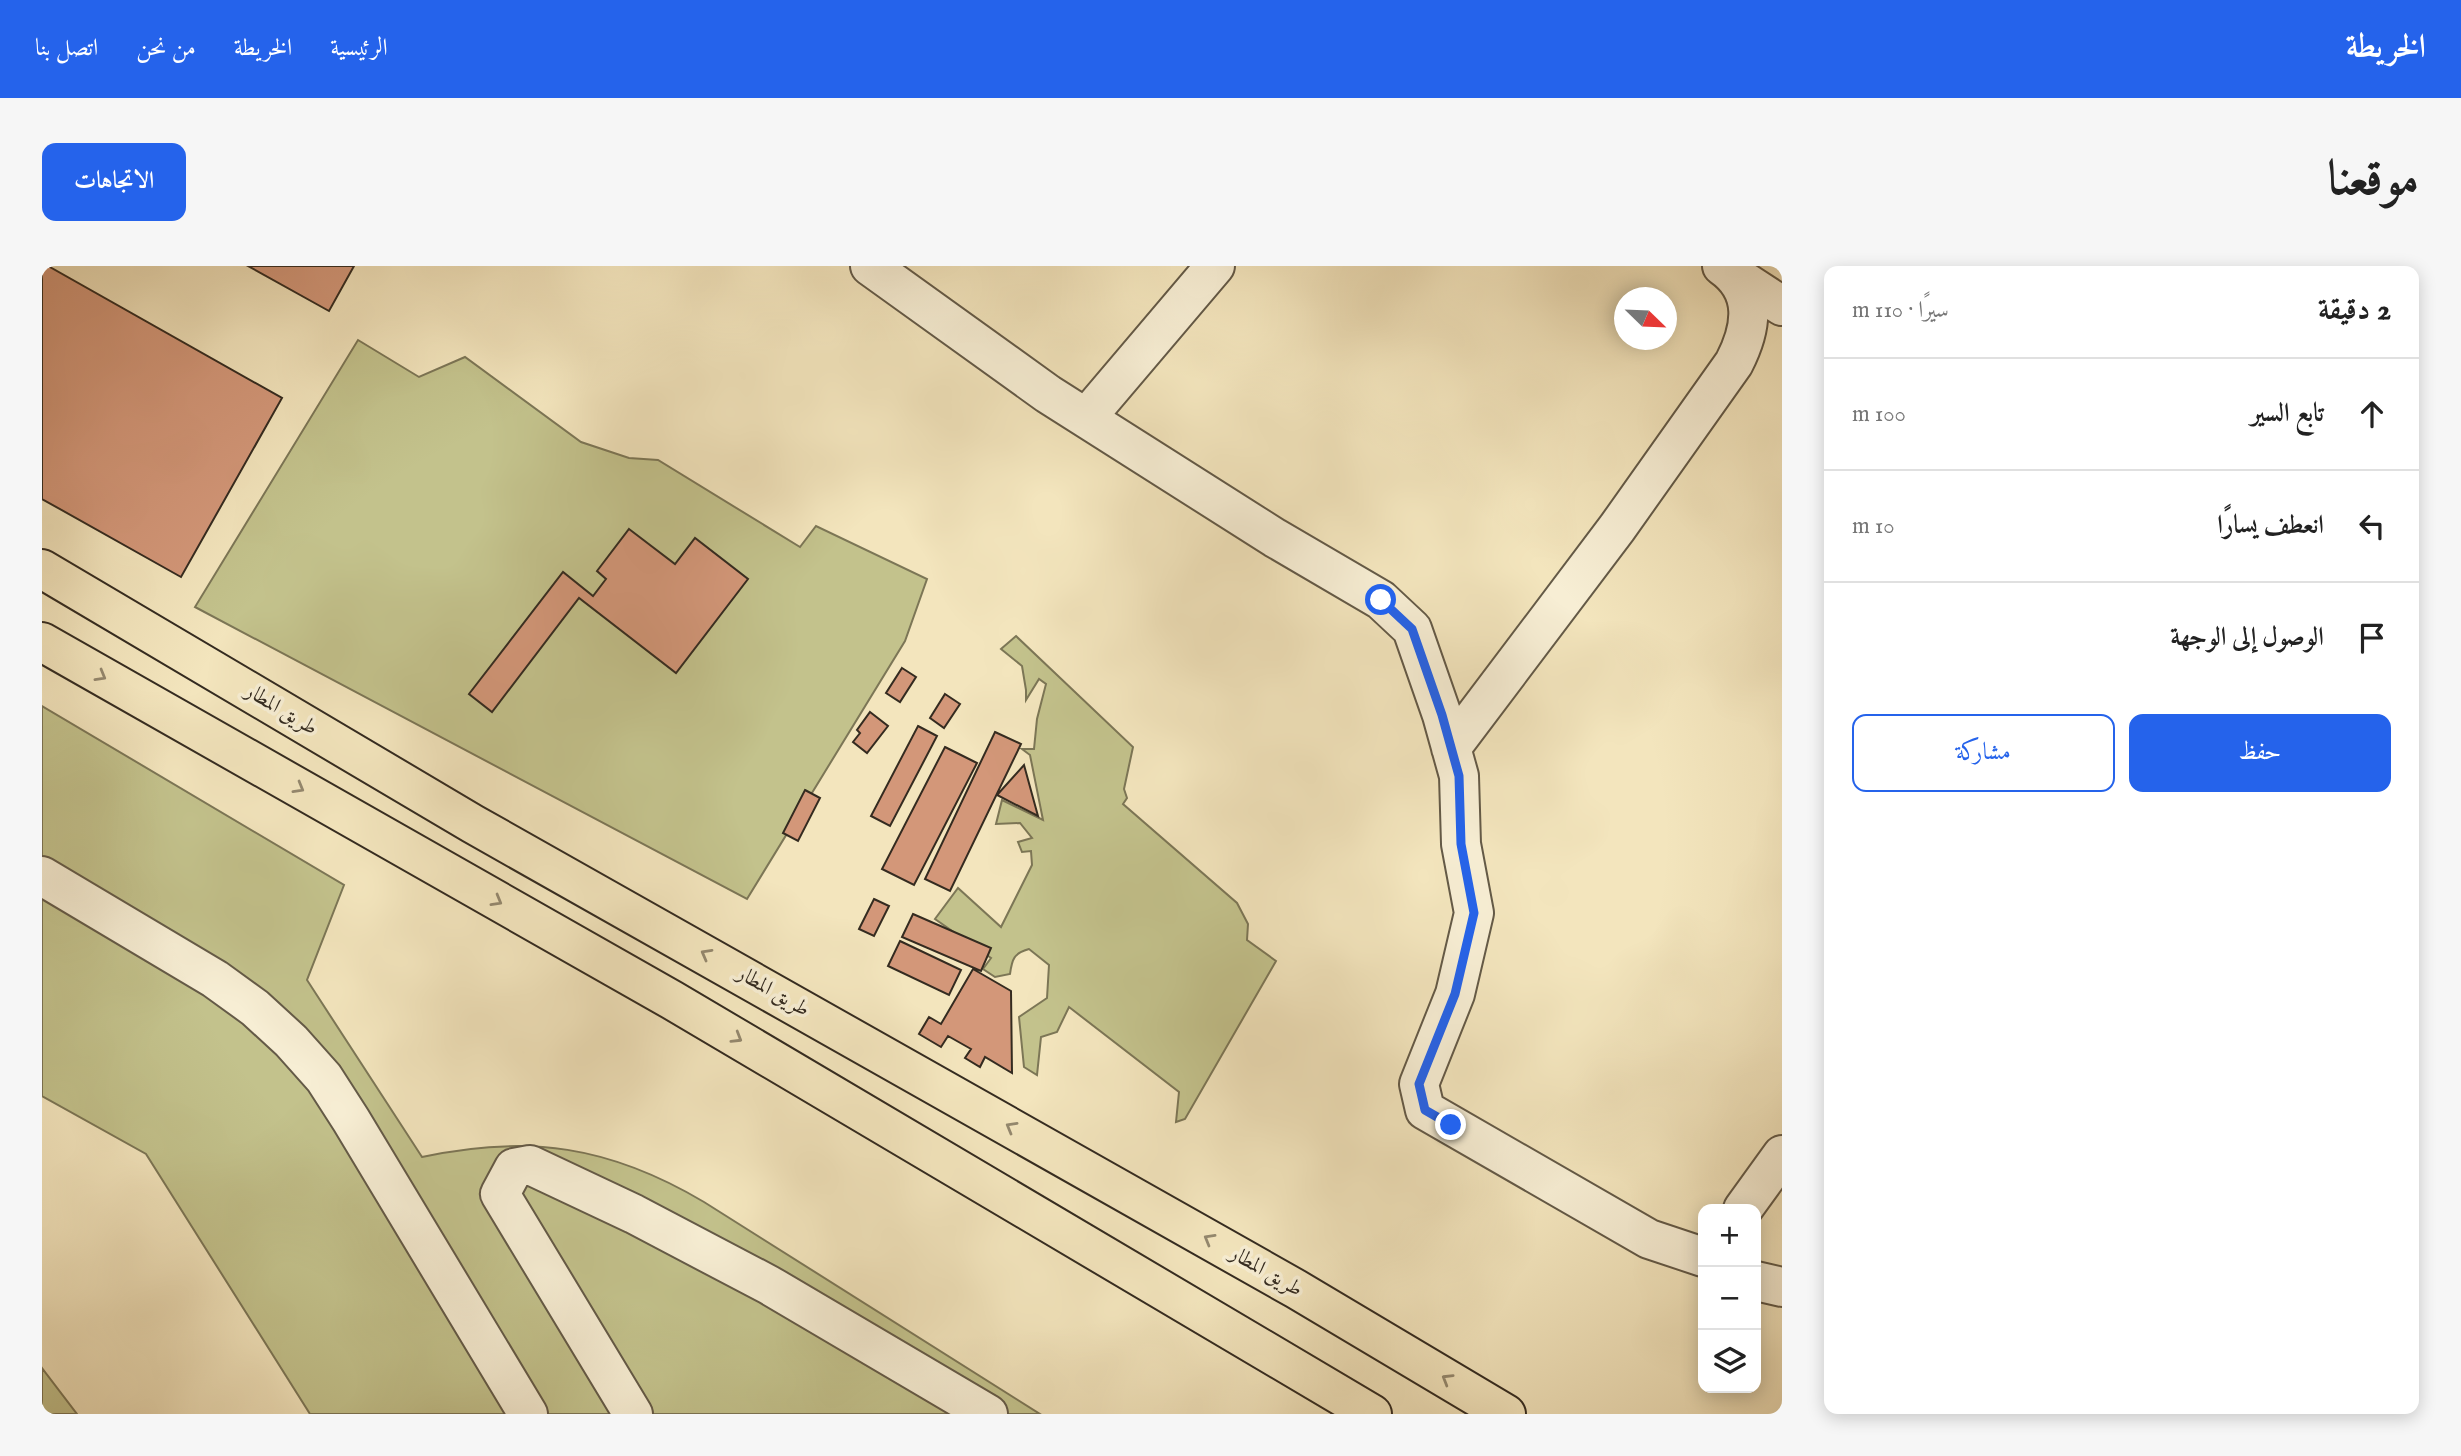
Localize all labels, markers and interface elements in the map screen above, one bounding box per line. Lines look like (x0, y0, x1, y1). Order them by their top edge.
text: الخريطة (2346, 27, 2426, 69)
text: اتصل بنا (35, 33, 98, 64)
text: من نحن (136, 33, 196, 64)
text: الخريطة (234, 33, 292, 64)
text: الرئيسية (330, 33, 388, 64)
button: الاتجاهات (42, 143, 186, 221)
text: موقعنا (2327, 150, 2419, 212)
north arrow (1614, 287, 1677, 350)
text: 2 دقيقة (2318, 292, 2391, 330)
text: سيرًا · 110 m (1852, 296, 1949, 325)
icon: ahead (2353, 395, 2391, 433)
text: تابع السير (2250, 397, 2324, 430)
text: 100 m (1852, 400, 1906, 429)
icon: left (2353, 507, 2391, 545)
text: انعطف يسارًا (2217, 509, 2324, 542)
text: 10 m (1852, 512, 1895, 541)
route start (1365, 584, 1396, 615)
icon: arrive (2353, 619, 2391, 657)
text: الوصول إلى الوجهة (2170, 621, 2324, 654)
one-way arrow (94, 668, 107, 681)
street label: طريق المطار (238, 677, 322, 742)
button: مشاركة (1852, 714, 2115, 792)
button: حفظ (2129, 714, 2391, 792)
one-way arrow (292, 780, 304, 793)
one-way arrow (489, 892, 502, 905)
one-way arrow (701, 949, 714, 962)
street label: طريق المطار (730, 959, 814, 1024)
one-way arrow (729, 1030, 742, 1043)
route end (1435, 1109, 1466, 1140)
one-way arrow (1005, 1122, 1018, 1135)
map controls (1698, 1204, 1761, 1393)
button: + (1698, 1204, 1761, 1267)
one-way arrow (1203, 1234, 1216, 1247)
street label: طريق المطار (1223, 1239, 1307, 1304)
button: − (1698, 1267, 1761, 1330)
button: layers (1698, 1330, 1761, 1393)
one-way arrow (1442, 1374, 1455, 1387)

